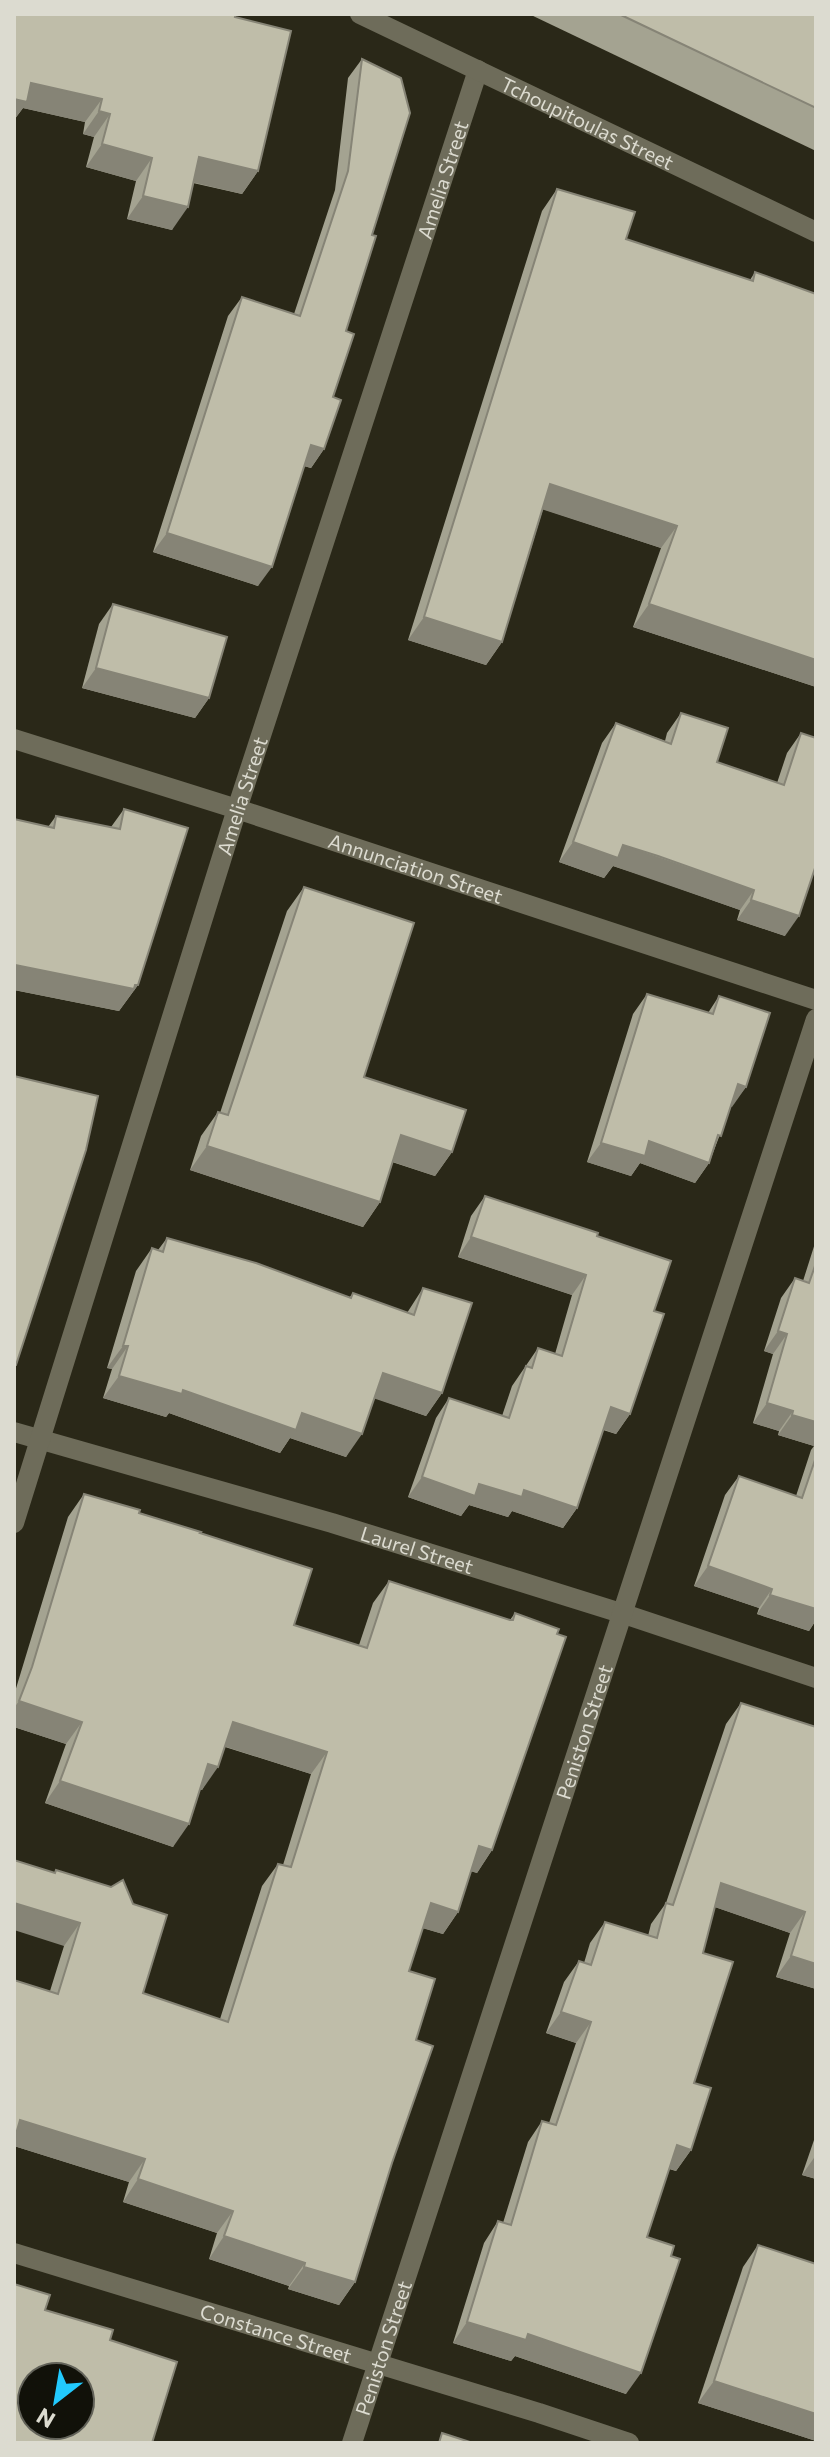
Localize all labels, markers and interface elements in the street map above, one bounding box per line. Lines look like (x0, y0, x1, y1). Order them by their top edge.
street label: Tchoupitoulas Street (497, 71, 678, 174)
street label: Amelia Street (412, 117, 473, 242)
street label: Amelia Street (211, 734, 272, 858)
street label: Annunciation Street (326, 828, 506, 908)
street label: Laurel Street (358, 1521, 477, 1578)
street label: Peniston Street (551, 1661, 617, 1802)
street label: Peniston Street (350, 2277, 416, 2418)
street label: Constance Street (197, 2298, 355, 2367)
north arrow (16, 2361, 96, 2441)
text: N (31, 2403, 59, 2434)

